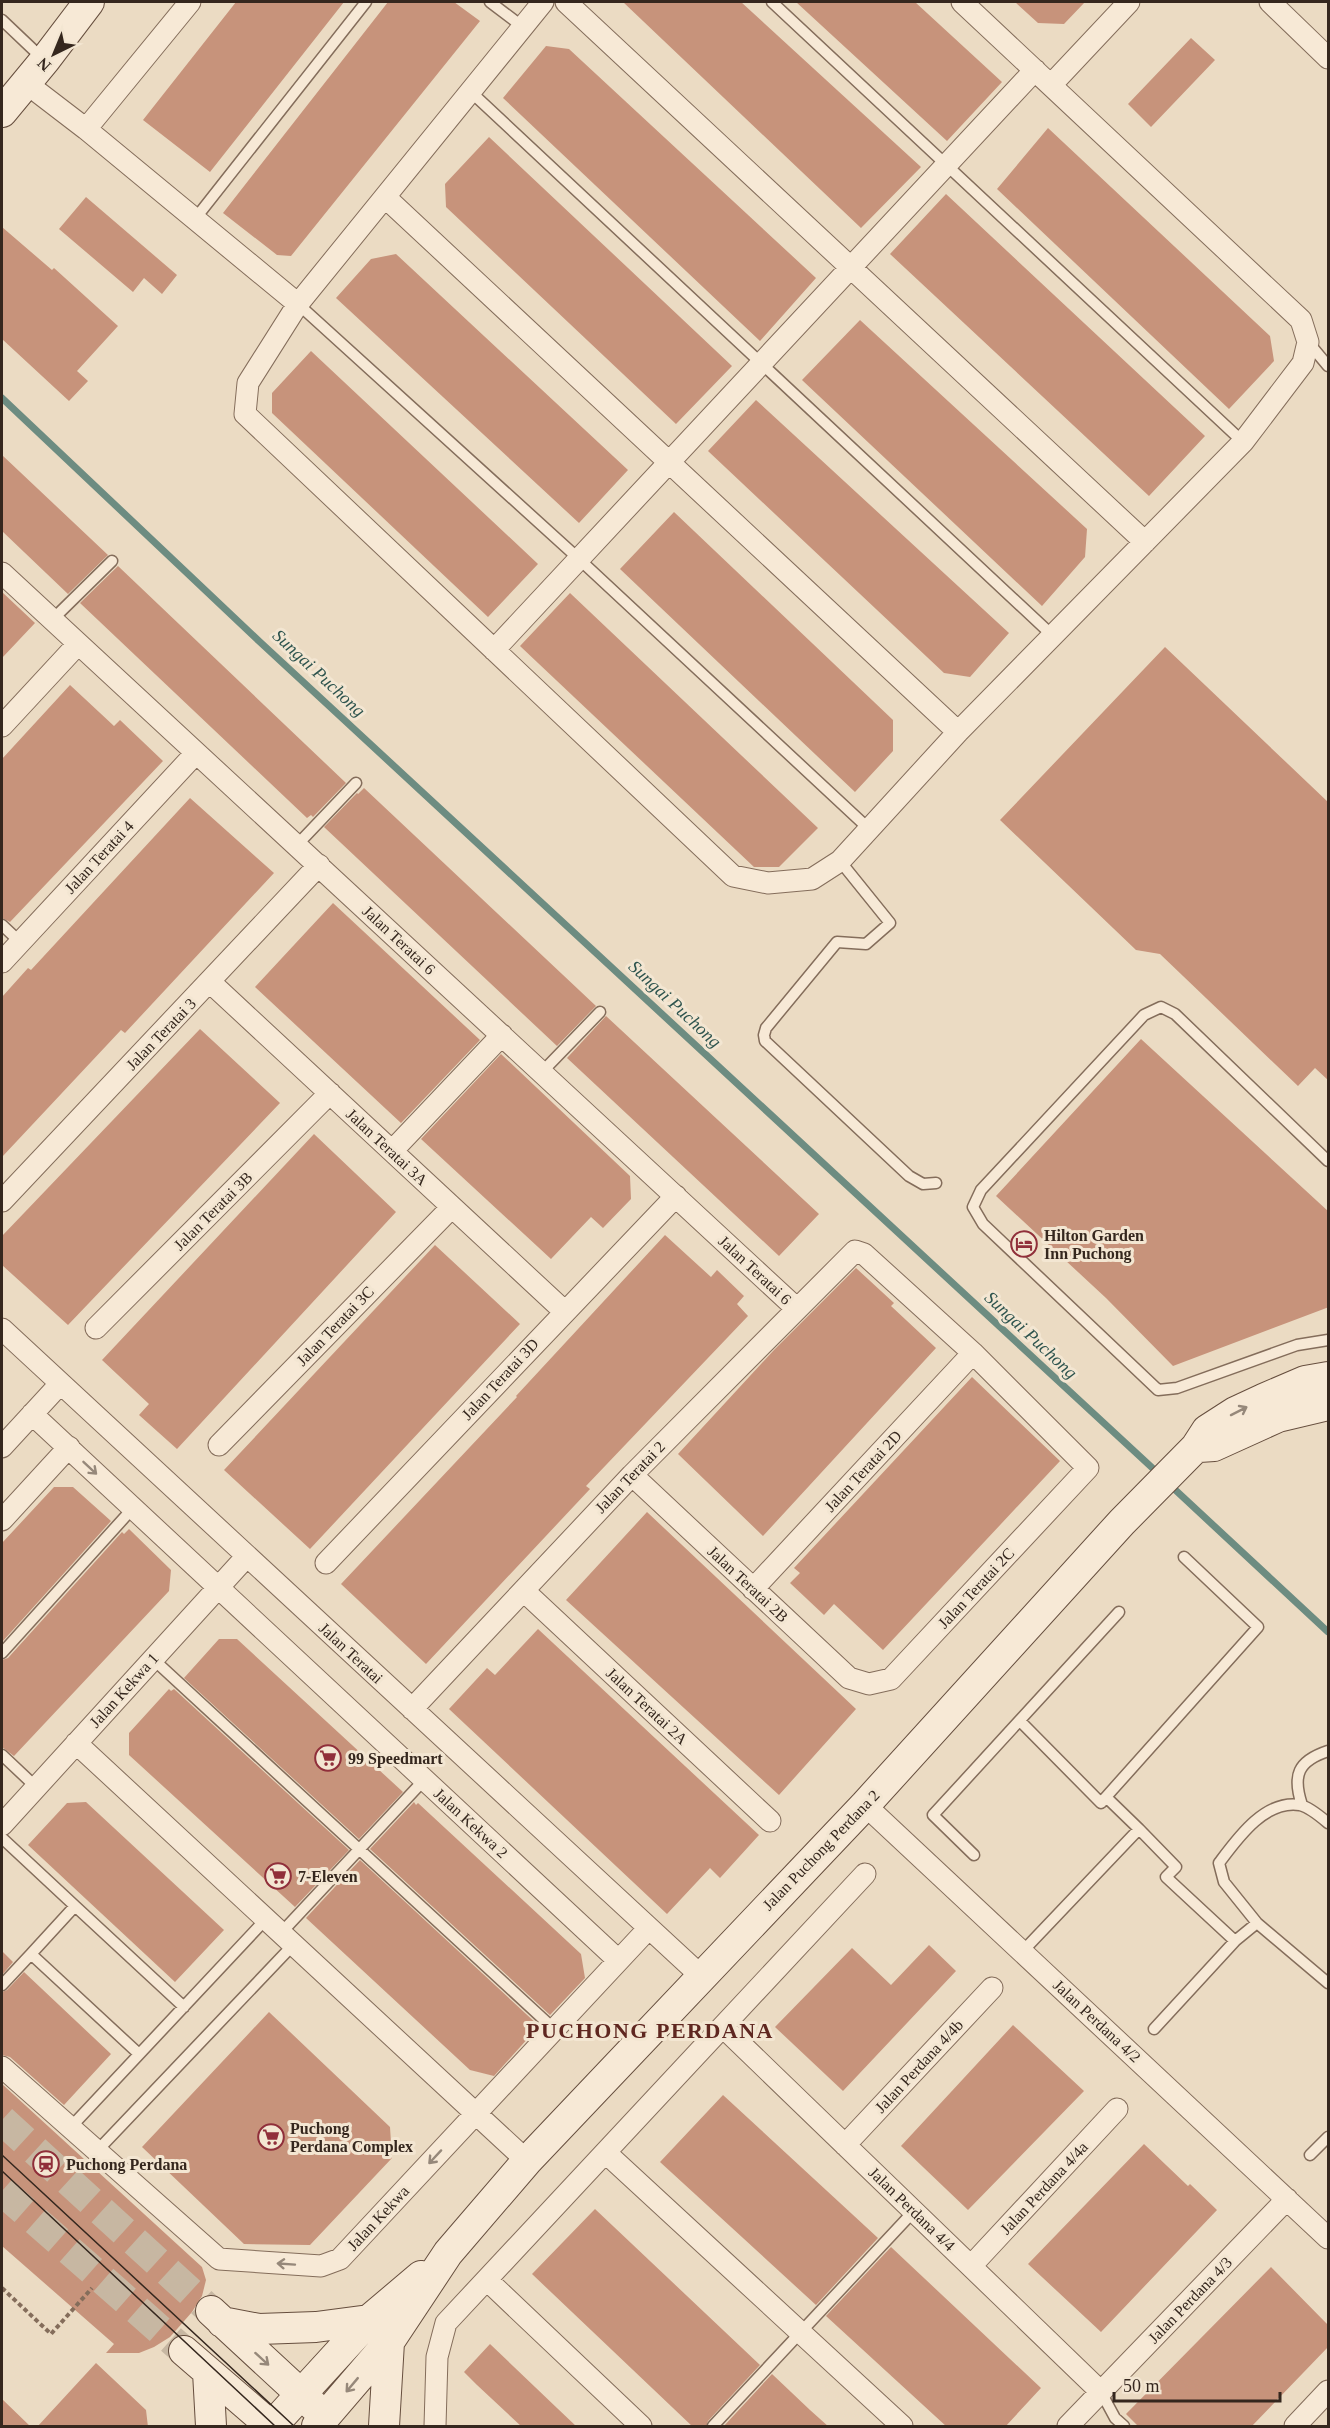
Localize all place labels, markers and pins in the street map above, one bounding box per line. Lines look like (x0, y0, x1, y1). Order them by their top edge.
place label: Hilton Garden Inn Puchong (1044, 1227, 1144, 1263)
hotel icon: Hilton Garden Inn Puchong (1009, 1229, 1039, 1259)
supermarket icon: 99 Speedmart (313, 1743, 343, 1773)
place label: 99 Speedmart (348, 1750, 443, 1768)
supermarket icon: 7-Eleven (263, 1861, 293, 1891)
place label: 7-Eleven (298, 1868, 358, 1885)
place label: Puchong Perdana Complex (290, 2120, 413, 2156)
supermarket icon: Puchong Perdana Complex (256, 2122, 286, 2152)
station icon: Puchong Perdana (31, 2149, 61, 2179)
place label: Puchong Perdana (66, 2156, 187, 2174)

